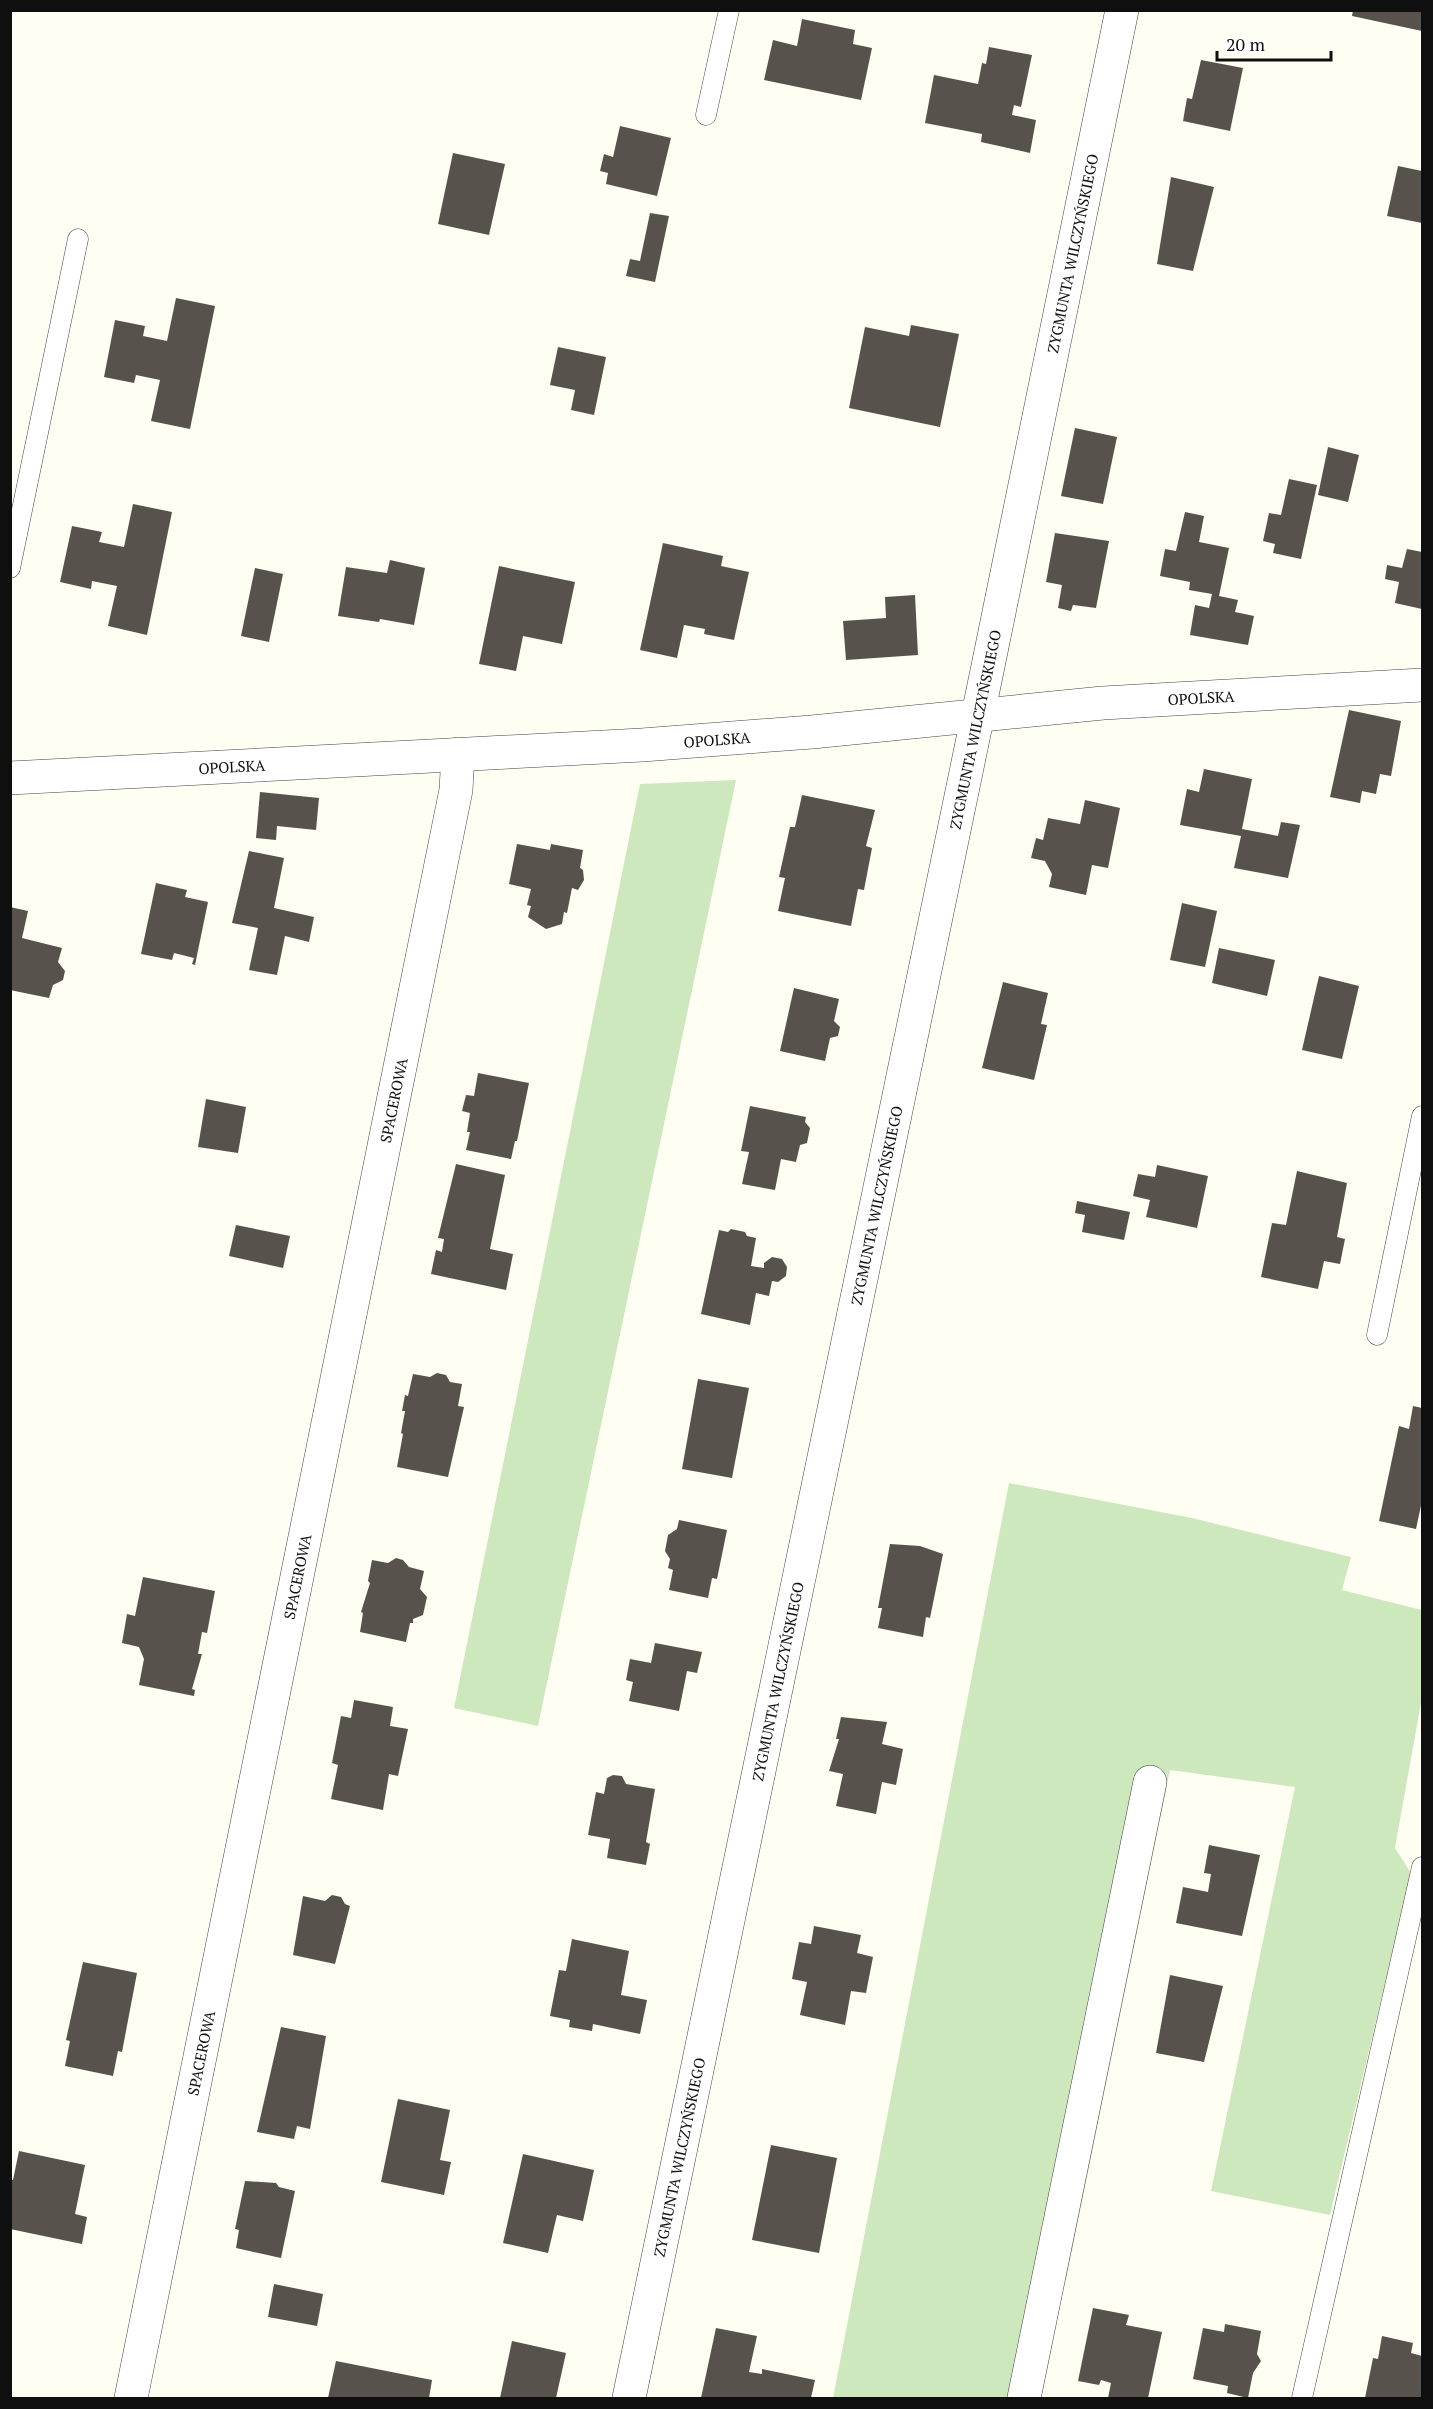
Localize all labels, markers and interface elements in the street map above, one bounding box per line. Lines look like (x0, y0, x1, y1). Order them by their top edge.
scale bar (1217, 24, 1331, 62)
text: 20 m (1226, 32, 1266, 56)
street label: ZYGMUNTA WILCZYŃSKIEGO (1042, 152, 1102, 355)
street label: ZYGMUNTA WILCZYŃSKIEGO (944, 628, 1005, 831)
street label: OPOLSKA (1167, 686, 1236, 709)
street label: OPOLSKA (683, 727, 752, 752)
street label: OPOLSKA (198, 755, 266, 778)
street label: SPACEROWA (375, 1055, 412, 1145)
street label: ZYGMUNTA WILCZYŃSKIEGO (846, 1104, 907, 1307)
street label: SPACEROWA (279, 1532, 316, 1621)
street label: ZYGMUNTA WILCZYŃSKIEGO (747, 1580, 808, 1783)
street label: SPACEROWA (182, 2008, 219, 2097)
street label: ZYGMUNTA WILCZYŃSKIEGO (649, 2056, 709, 2259)

